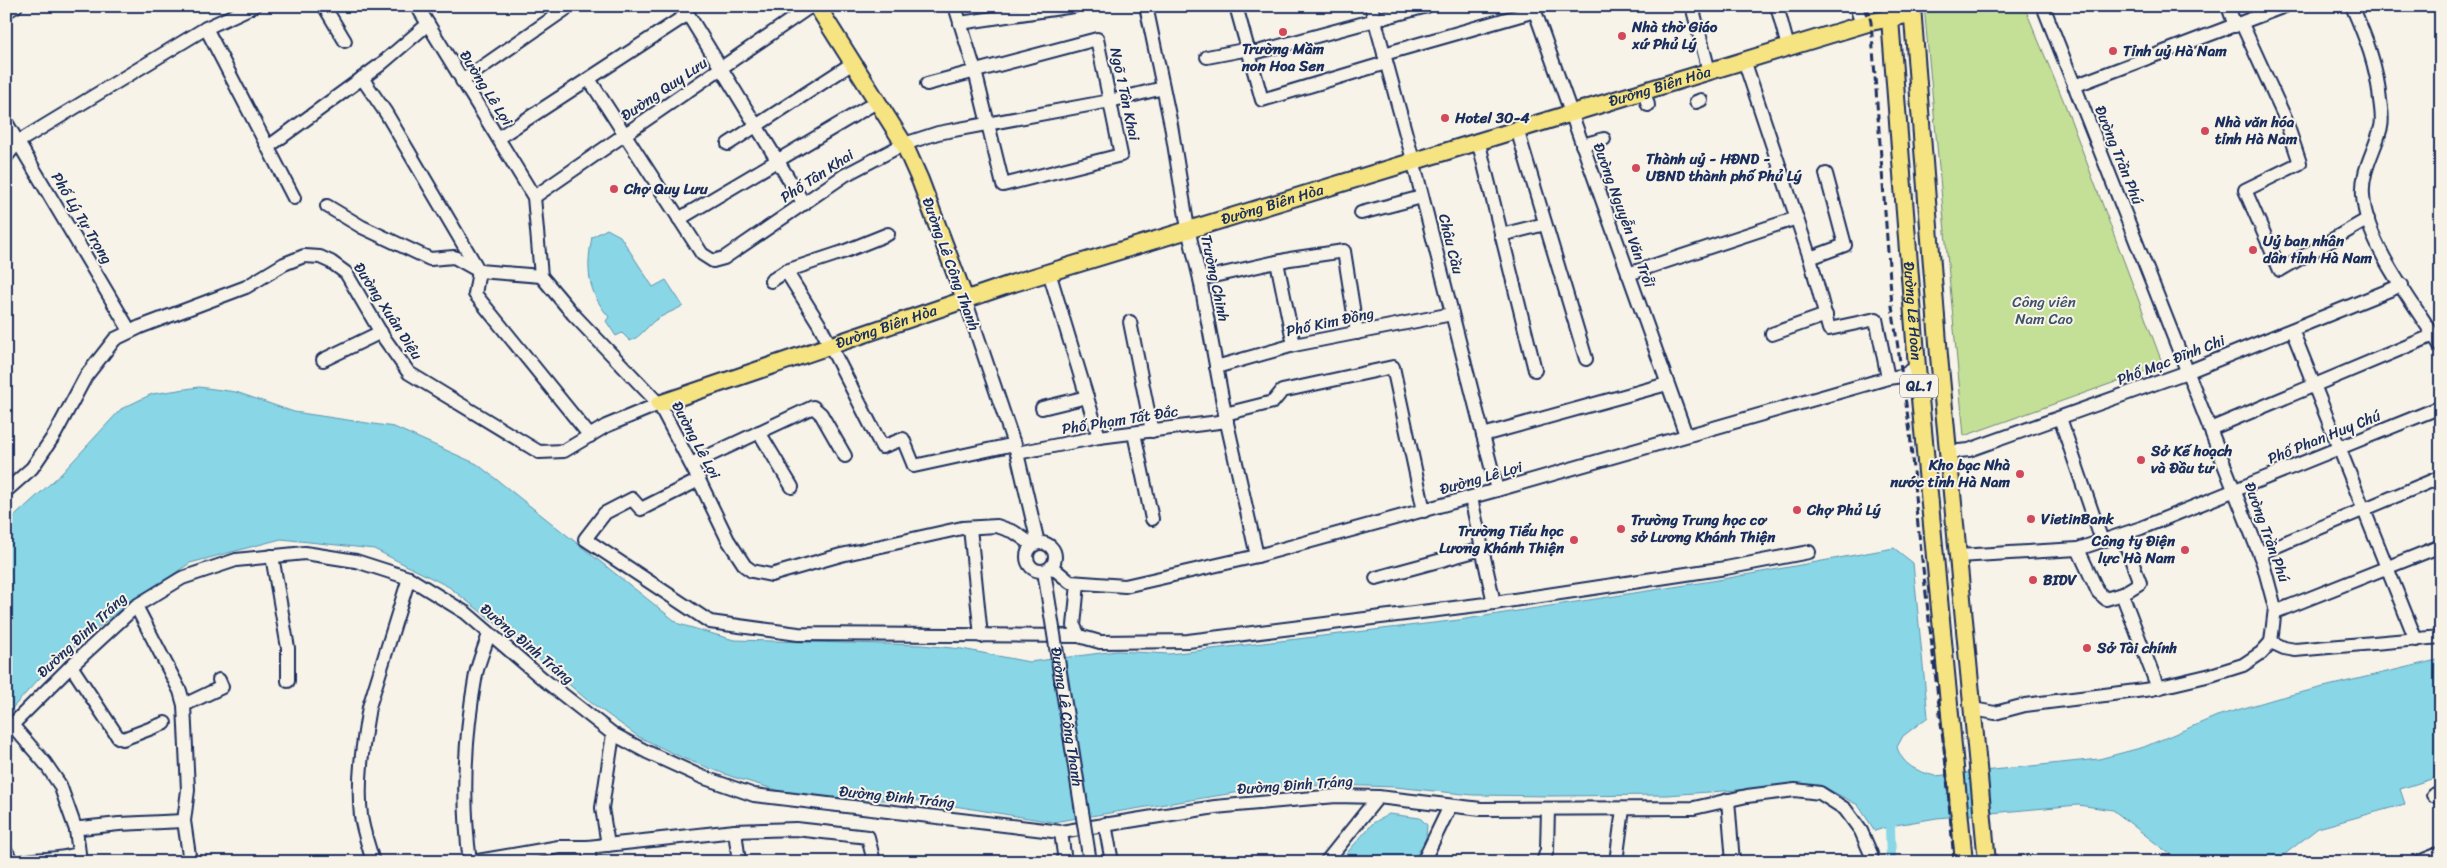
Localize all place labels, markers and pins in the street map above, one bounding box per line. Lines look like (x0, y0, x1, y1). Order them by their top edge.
place label: Nhà thờ Giáo xứ Phủ Lý (1631, 14, 1718, 57)
marker: Trường Mầm non Hoa Sen (1277, 26, 1289, 38)
marker: Nhà thờ Giáo xứ Phủ Lý (1616, 30, 1628, 42)
place label: Trường Mầm non Hoa Sen (1241, 36, 1325, 79)
place label: Tỉnh uỷ Hà Nam (2123, 38, 2227, 64)
marker: Tỉnh uỷ Hà Nam (2107, 45, 2119, 57)
place label: Hotel 30-4 (1454, 105, 1530, 131)
place label: Nhà văn hóa tỉnh Hà Nam (2214, 109, 2298, 152)
marker: Hotel 30-4 (1439, 112, 1451, 124)
marker: Nhà văn hóa tỉnh Hà Nam (2199, 125, 2211, 137)
place label: Thành uỷ - HĐND - UBND thành phố Phủ Lý (1646, 146, 1803, 189)
marker: Thành uỷ - HĐND - UBND thành phố Phủ Lý (1630, 162, 1642, 174)
place label: Chợ Quy Lưu (623, 176, 709, 202)
marker: Chợ Quy Lưu (608, 183, 620, 195)
place label: Uỷ ban nhân dân tỉnh Hà Nam (2263, 228, 2373, 271)
marker: Uỷ ban nhân dân tỉnh Hà Nam (2247, 244, 2259, 256)
place label: Sở Kế hoạch và Đầu tư (2150, 438, 2232, 481)
place label: Kho bạc Nhà nước tỉnh Hà Nam (1889, 452, 2010, 495)
marker: Sở Kế hoạch và Đầu tư (2135, 454, 2147, 466)
marker: Kho bạc Nhà nước tỉnh Hà Nam (2014, 468, 2026, 480)
place label: Chợ Phủ Lý (1806, 497, 1882, 523)
marker: Chợ Phủ Lý (1791, 504, 1803, 516)
place label: VietinBank (2041, 506, 2115, 532)
place label: Trường Trung học cơ sở Lương Khánh Thiện (1630, 507, 1776, 550)
marker: VietinBank (2025, 513, 2037, 525)
place label: Trường Tiểu học Lương Khánh Thiện (1439, 518, 1565, 561)
marker: Trường Trung học cơ sở Lương Khánh Thiện (1615, 523, 1627, 535)
place label: Công ty Điện lực Hà Nam (2091, 528, 2176, 571)
marker: Trường Tiểu học Lương Khánh Thiện (1568, 534, 1580, 546)
marker: Công ty Điện lực Hà Nam (2179, 544, 2191, 556)
place label: BIDV (2043, 567, 2077, 593)
marker: BIDV (2027, 574, 2039, 586)
place label: Sở Tài chính (2096, 635, 2177, 661)
marker: Sở Tài chính (2081, 642, 2093, 654)

